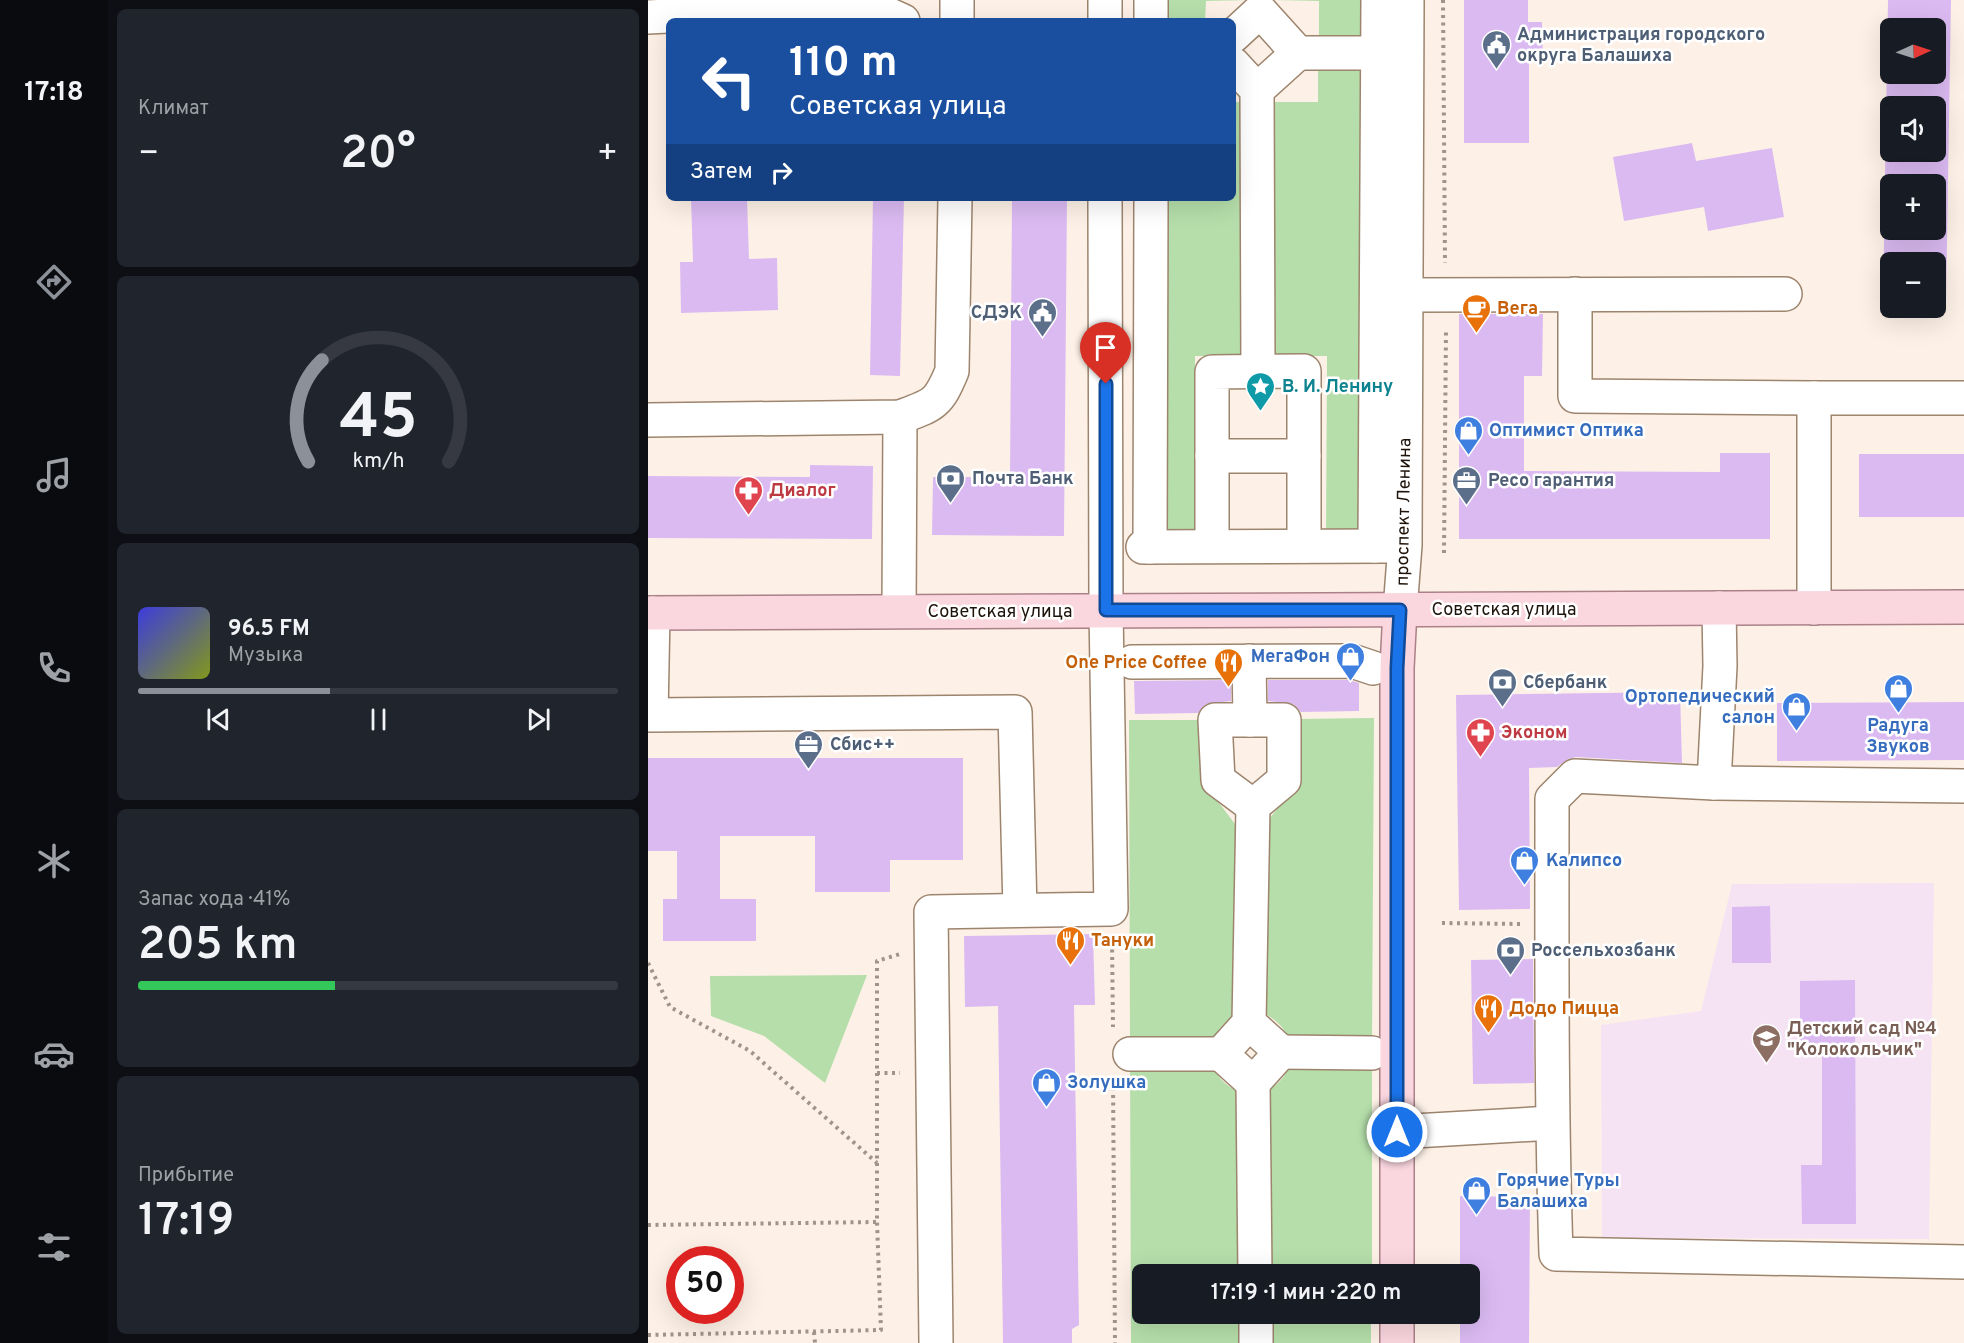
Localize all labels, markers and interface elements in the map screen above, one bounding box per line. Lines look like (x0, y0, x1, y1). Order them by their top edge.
north arrow (1880, 18, 1946, 84)
map controls (1880, 18, 1946, 318)
place label: Администрация городского округа Балашиха (1517, 24, 1765, 68)
public building icon: Администрация городского округа Балашиха (1480, 28, 1512, 70)
text: 110 m (789, 38, 898, 91)
icon: left (690, 42, 768, 120)
text: 17:18 (24, 76, 84, 110)
text: Советская улица (789, 90, 1007, 124)
text: Климат (138, 96, 209, 122)
button: sound (1880, 96, 1946, 162)
text: 20° (340, 127, 416, 184)
text: − (138, 134, 159, 176)
text: + (597, 134, 618, 176)
icon: right (765, 156, 798, 189)
text: Затем (690, 159, 753, 186)
button: + (1880, 174, 1946, 240)
button: − (1880, 252, 1946, 318)
icon: directions (33, 261, 75, 303)
cafe icon: Вега (1460, 292, 1492, 334)
public building icon: СДЭК (1027, 296, 1059, 338)
place label: Вега (1497, 298, 1538, 321)
place label: СДЭК (971, 302, 1022, 325)
pin (1080, 322, 1131, 384)
icon: arrive (1089, 331, 1122, 364)
place icon: В. И. Ленину (1245, 370, 1277, 412)
place label: В. И. Ленину (1282, 376, 1393, 399)
text: 45 (339, 381, 417, 460)
shop icon: Оптимист Оптика (1452, 414, 1484, 456)
place label: Оптимист Оптика (1489, 420, 1644, 443)
street label: проспект Ленина (1392, 438, 1417, 586)
text: km/h (352, 448, 404, 475)
icon: music (33, 454, 75, 496)
bank icon: Почта Банк (935, 462, 967, 504)
office icon: Ресо гарантия (1451, 464, 1483, 506)
place label: Почта Банк (972, 468, 1074, 491)
place label: Ресо гарантия (1488, 470, 1614, 493)
pharmacy icon: Диалог (732, 474, 764, 516)
place label: Диалог (769, 480, 836, 503)
street label: Советская улица (1432, 599, 1577, 622)
street label: Советская улица (928, 601, 1073, 624)
text: 96.5 FM (228, 616, 310, 643)
shop icon: МегаФон (1335, 640, 1367, 682)
text: Музыка (228, 643, 303, 669)
restaurant icon: One Price Coffee (1212, 646, 1244, 688)
place label: МегаФон (1251, 646, 1330, 669)
icon: phone (33, 647, 75, 689)
place label: One Price Coffee (1065, 652, 1207, 675)
bank icon: Сбербанк (1486, 666, 1518, 708)
place label: Сбербанк (1523, 672, 1608, 695)
shop icon: Радуга Звуков (1882, 672, 1914, 714)
place label: Ортопедический салон (1625, 686, 1775, 730)
shop icon: Ортопедический салон (1780, 690, 1812, 732)
icon: previous (202, 703, 235, 736)
icon: pause (362, 703, 395, 736)
icon: next (522, 703, 555, 736)
place label: Радуга Звуков (1866, 715, 1930, 759)
pharmacy icon: Эконом (1464, 716, 1496, 758)
place label: Эконом (1501, 722, 1567, 745)
office icon: Сбис++ (793, 728, 825, 770)
place label: Сбис++ (830, 734, 895, 757)
icon: climate (33, 840, 75, 882)
shop icon: Калипсо (1509, 844, 1541, 886)
place label: Калипсо (1546, 850, 1622, 873)
text: Запас хода · 41% (138, 887, 290, 913)
text: 205 km (138, 918, 297, 975)
restaurant icon: Тануки (1054, 924, 1086, 966)
place label: Тануки (1091, 930, 1154, 953)
bank icon: Россельхозбанк (1494, 934, 1526, 976)
place label: Россельхозбанк (1531, 940, 1676, 963)
restaurant icon: Додо Пицца (1472, 992, 1504, 1034)
place label: Додо Пицца (1509, 998, 1619, 1021)
place label: Детский сад №4 "Колокольчик" (1787, 1018, 1937, 1062)
school or university icon: Детский сад №4 "Колокольчик" (1750, 1022, 1782, 1064)
icon: car (33, 1033, 75, 1075)
shop icon: Золушка (1030, 1066, 1062, 1108)
place label: Золушка (1067, 1072, 1146, 1095)
position arrow (1365, 1100, 1429, 1164)
text: Прибытие (138, 1163, 234, 1189)
place label: Горячие Туры Балашиха (1497, 1170, 1620, 1214)
shop icon: Горячие Туры Балашиха (1460, 1174, 1492, 1216)
text: 17:19 (138, 1194, 235, 1251)
icon: filters (33, 1226, 75, 1268)
speed limit sign: 50 (666, 1246, 744, 1324)
text: 17:19 · 1 мин · 220 m (1211, 1280, 1401, 1307)

